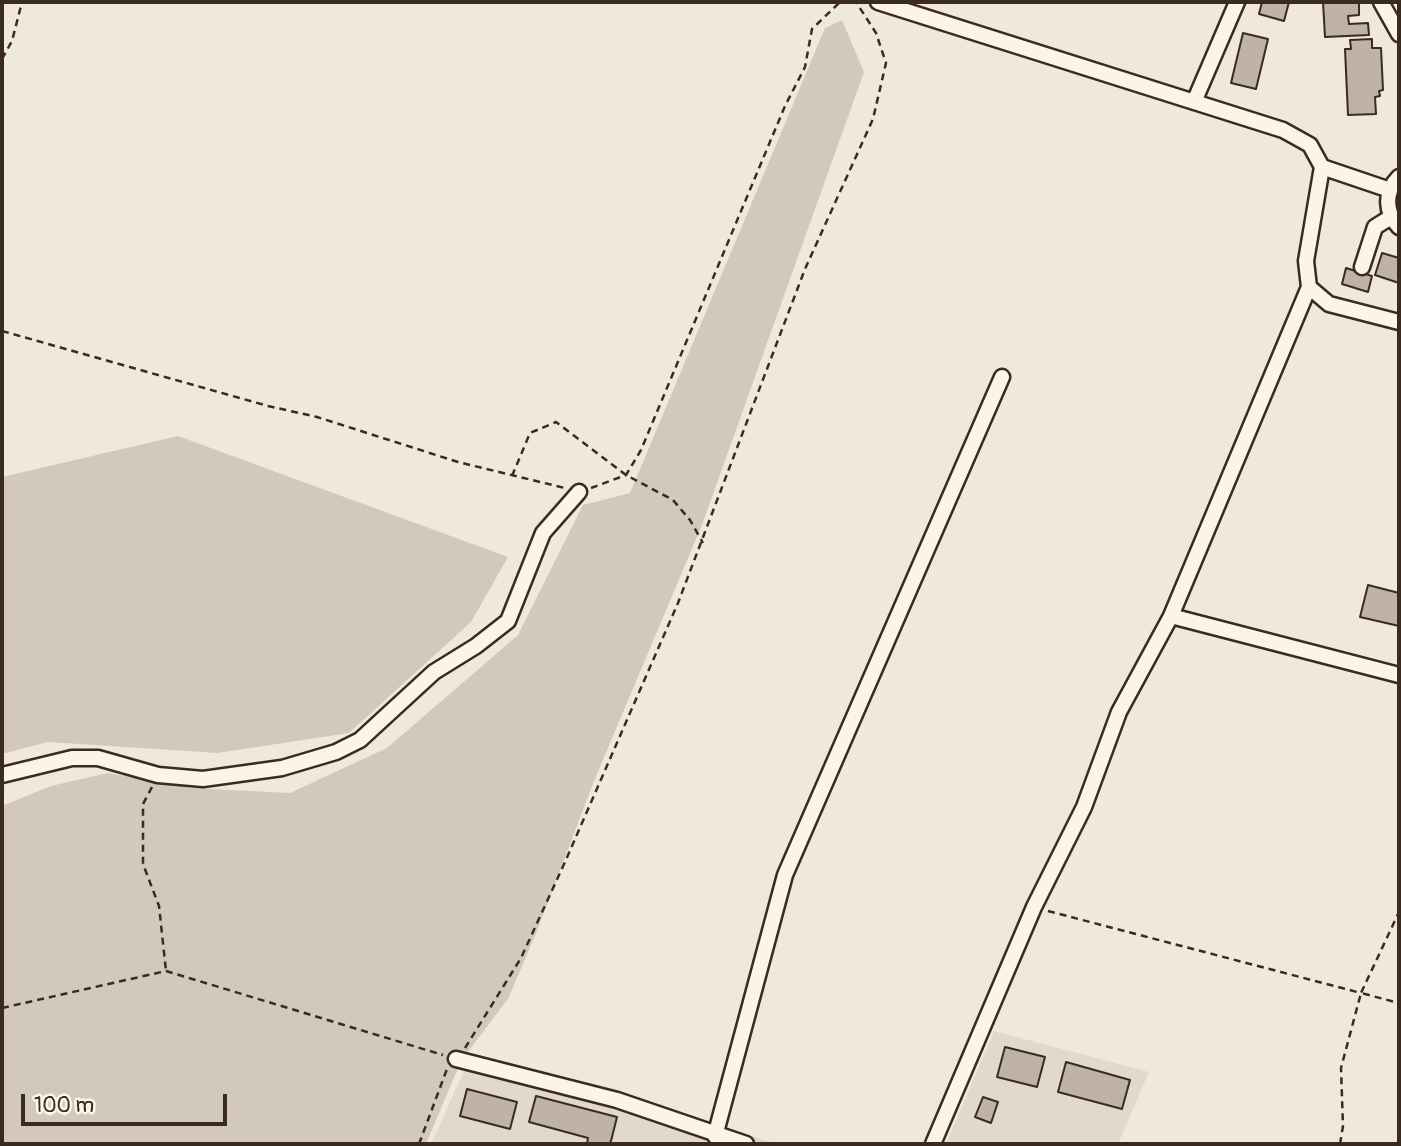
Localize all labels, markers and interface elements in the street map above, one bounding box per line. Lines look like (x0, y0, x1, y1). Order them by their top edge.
scale bar (24, 1080, 231, 1124)
text: 100 m (34, 1092, 94, 1119)

